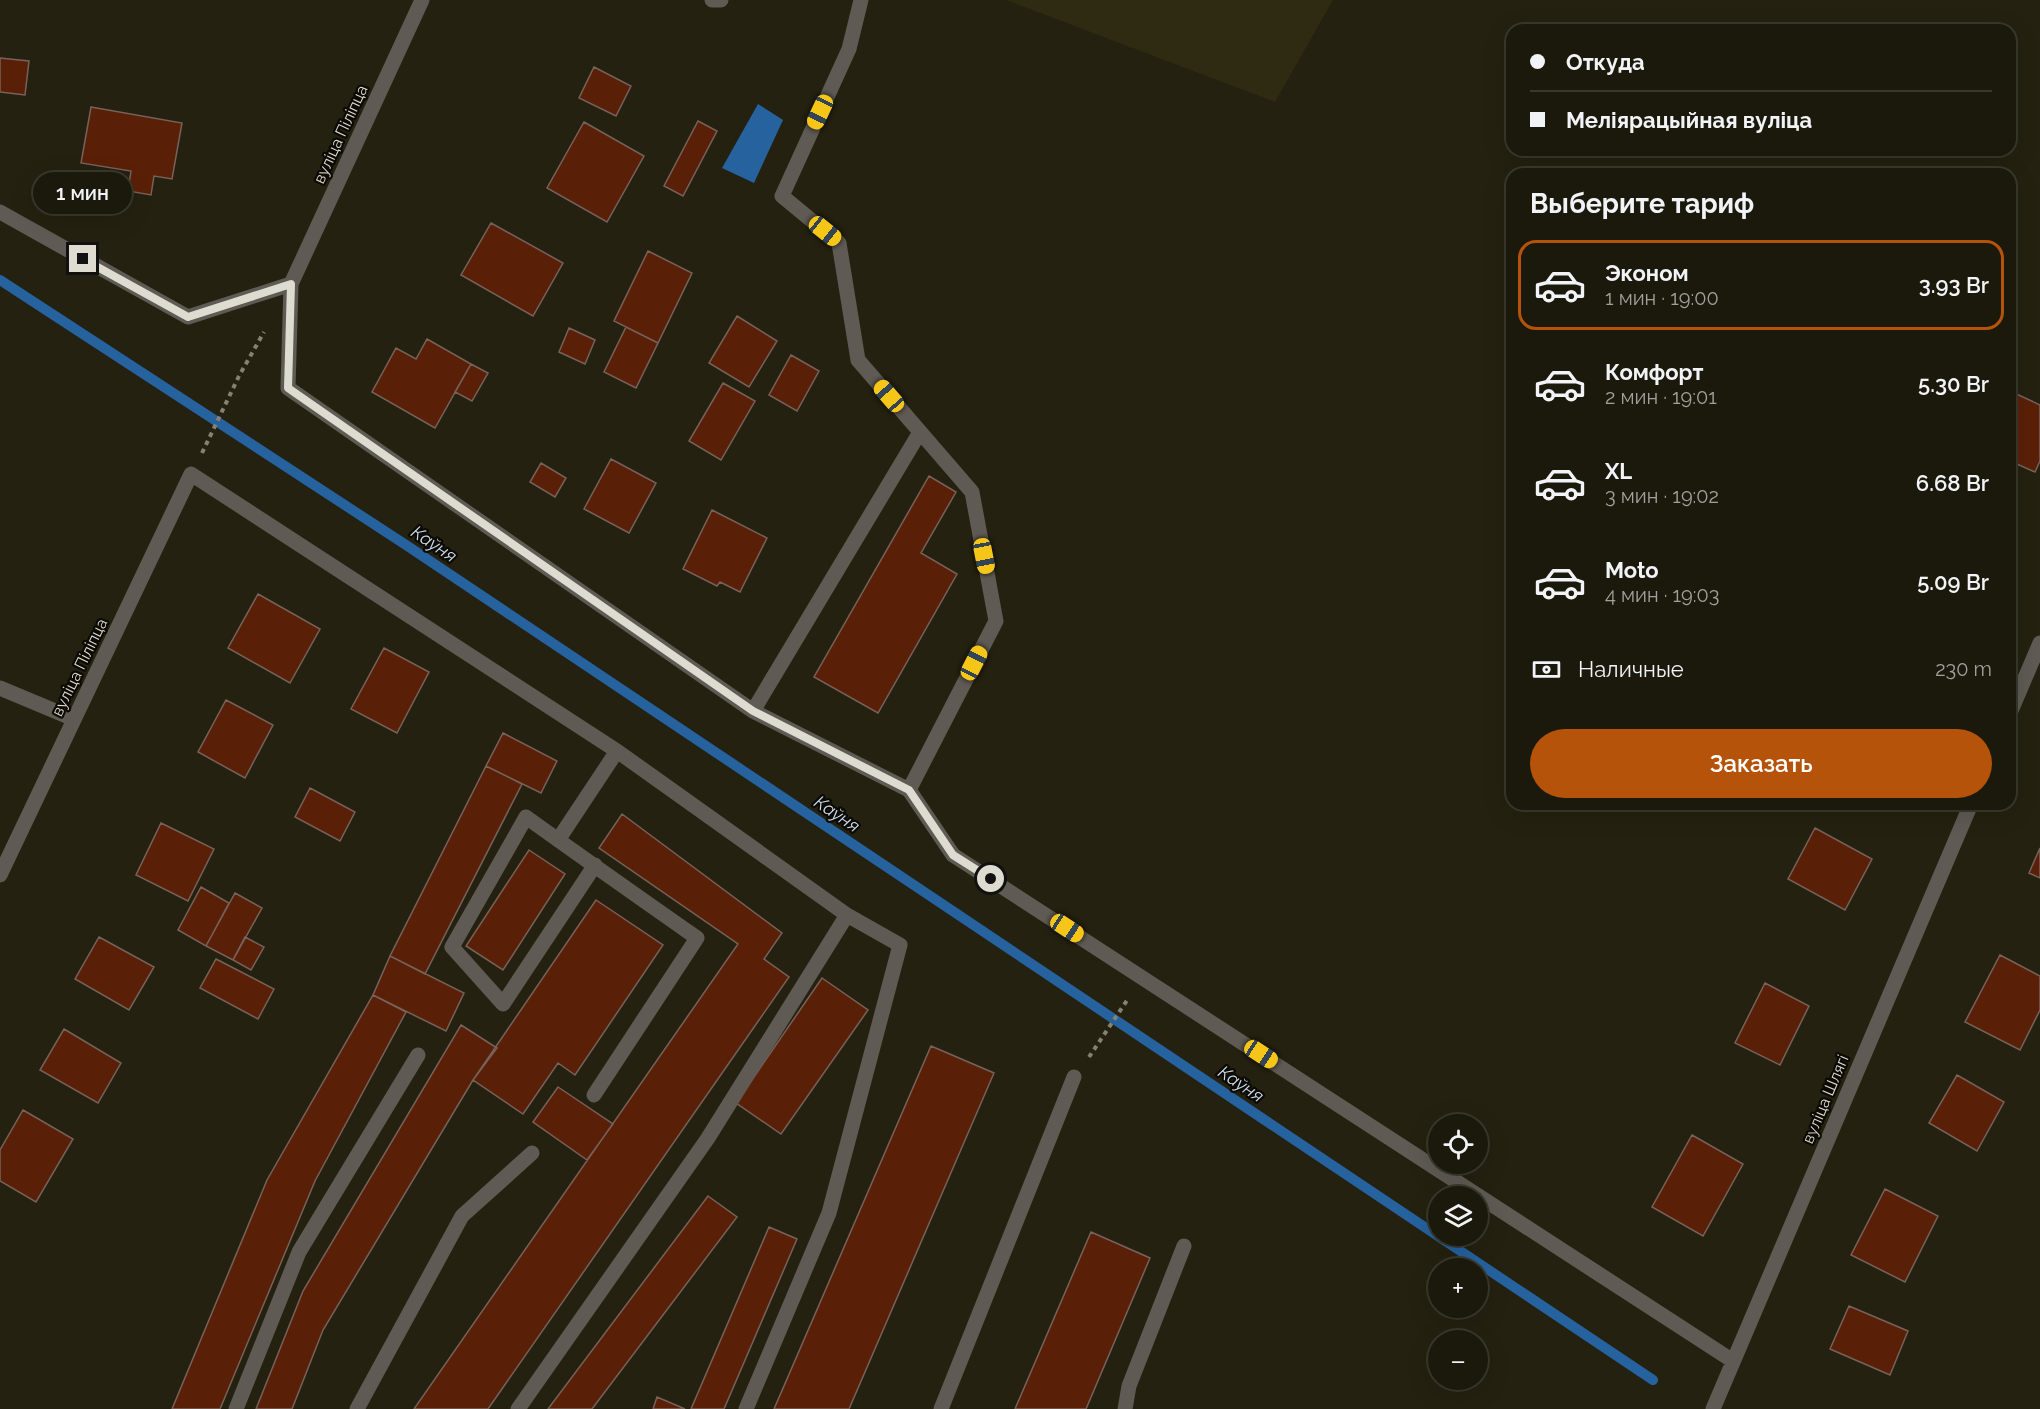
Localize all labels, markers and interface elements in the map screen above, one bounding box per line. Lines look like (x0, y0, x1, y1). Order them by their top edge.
text: Откуда (1566, 49, 1645, 75)
street label: вуліца Піліпца (309, 82, 372, 186)
car (804, 92, 836, 132)
text: Меліярацыйная вуліца (1566, 107, 1812, 133)
callout: 1 мин (34, 172, 132, 214)
text: 1 мин (56, 181, 109, 205)
text: Выберите тариф (1530, 188, 1754, 219)
car (805, 213, 845, 249)
route end (69, 245, 96, 272)
icon: car (1533, 258, 1587, 312)
text: Эконом (1605, 260, 1689, 286)
text: 3.93 Br (1919, 272, 1989, 298)
text: 1 мин · 19:00 (1605, 286, 1719, 310)
icon: car (1533, 357, 1587, 411)
text: Комфорт (1605, 359, 1703, 385)
text: 5.30 Br (1918, 371, 1989, 397)
car (870, 377, 908, 415)
text: 2 мин · 19:01 (1605, 385, 1717, 409)
icon: car (1533, 456, 1587, 510)
text: XL (1605, 458, 1632, 484)
text: 6.68 Br (1916, 470, 1989, 496)
text: 3 мин · 19:02 (1605, 484, 1719, 508)
water label: Каўня (408, 521, 461, 566)
car (972, 537, 996, 575)
icon: car (1533, 555, 1587, 609)
text: Moto (1605, 557, 1659, 583)
text: 5.09 Br (1917, 569, 1989, 595)
text: 4 мин · 19:03 (1605, 583, 1720, 607)
street label: вуліца Піліпца (48, 615, 111, 719)
car (958, 643, 990, 683)
icon: cash (1530, 653, 1563, 686)
text: Наличные (1578, 656, 1684, 682)
text: 230 m (1935, 657, 1992, 681)
button: Заказать (1530, 729, 1992, 798)
water label: Каўня (811, 791, 864, 836)
route start (977, 865, 1004, 892)
car (1047, 911, 1087, 945)
car (1241, 1037, 1281, 1071)
street label: вуліца Шлягі (1798, 1052, 1853, 1146)
water label: Каўня (1215, 1061, 1268, 1106)
map controls (1428, 1114, 1488, 1390)
button: locate (1428, 1114, 1488, 1174)
button: layers (1428, 1186, 1488, 1246)
button: + (1428, 1258, 1488, 1318)
button: − (1428, 1330, 1488, 1390)

